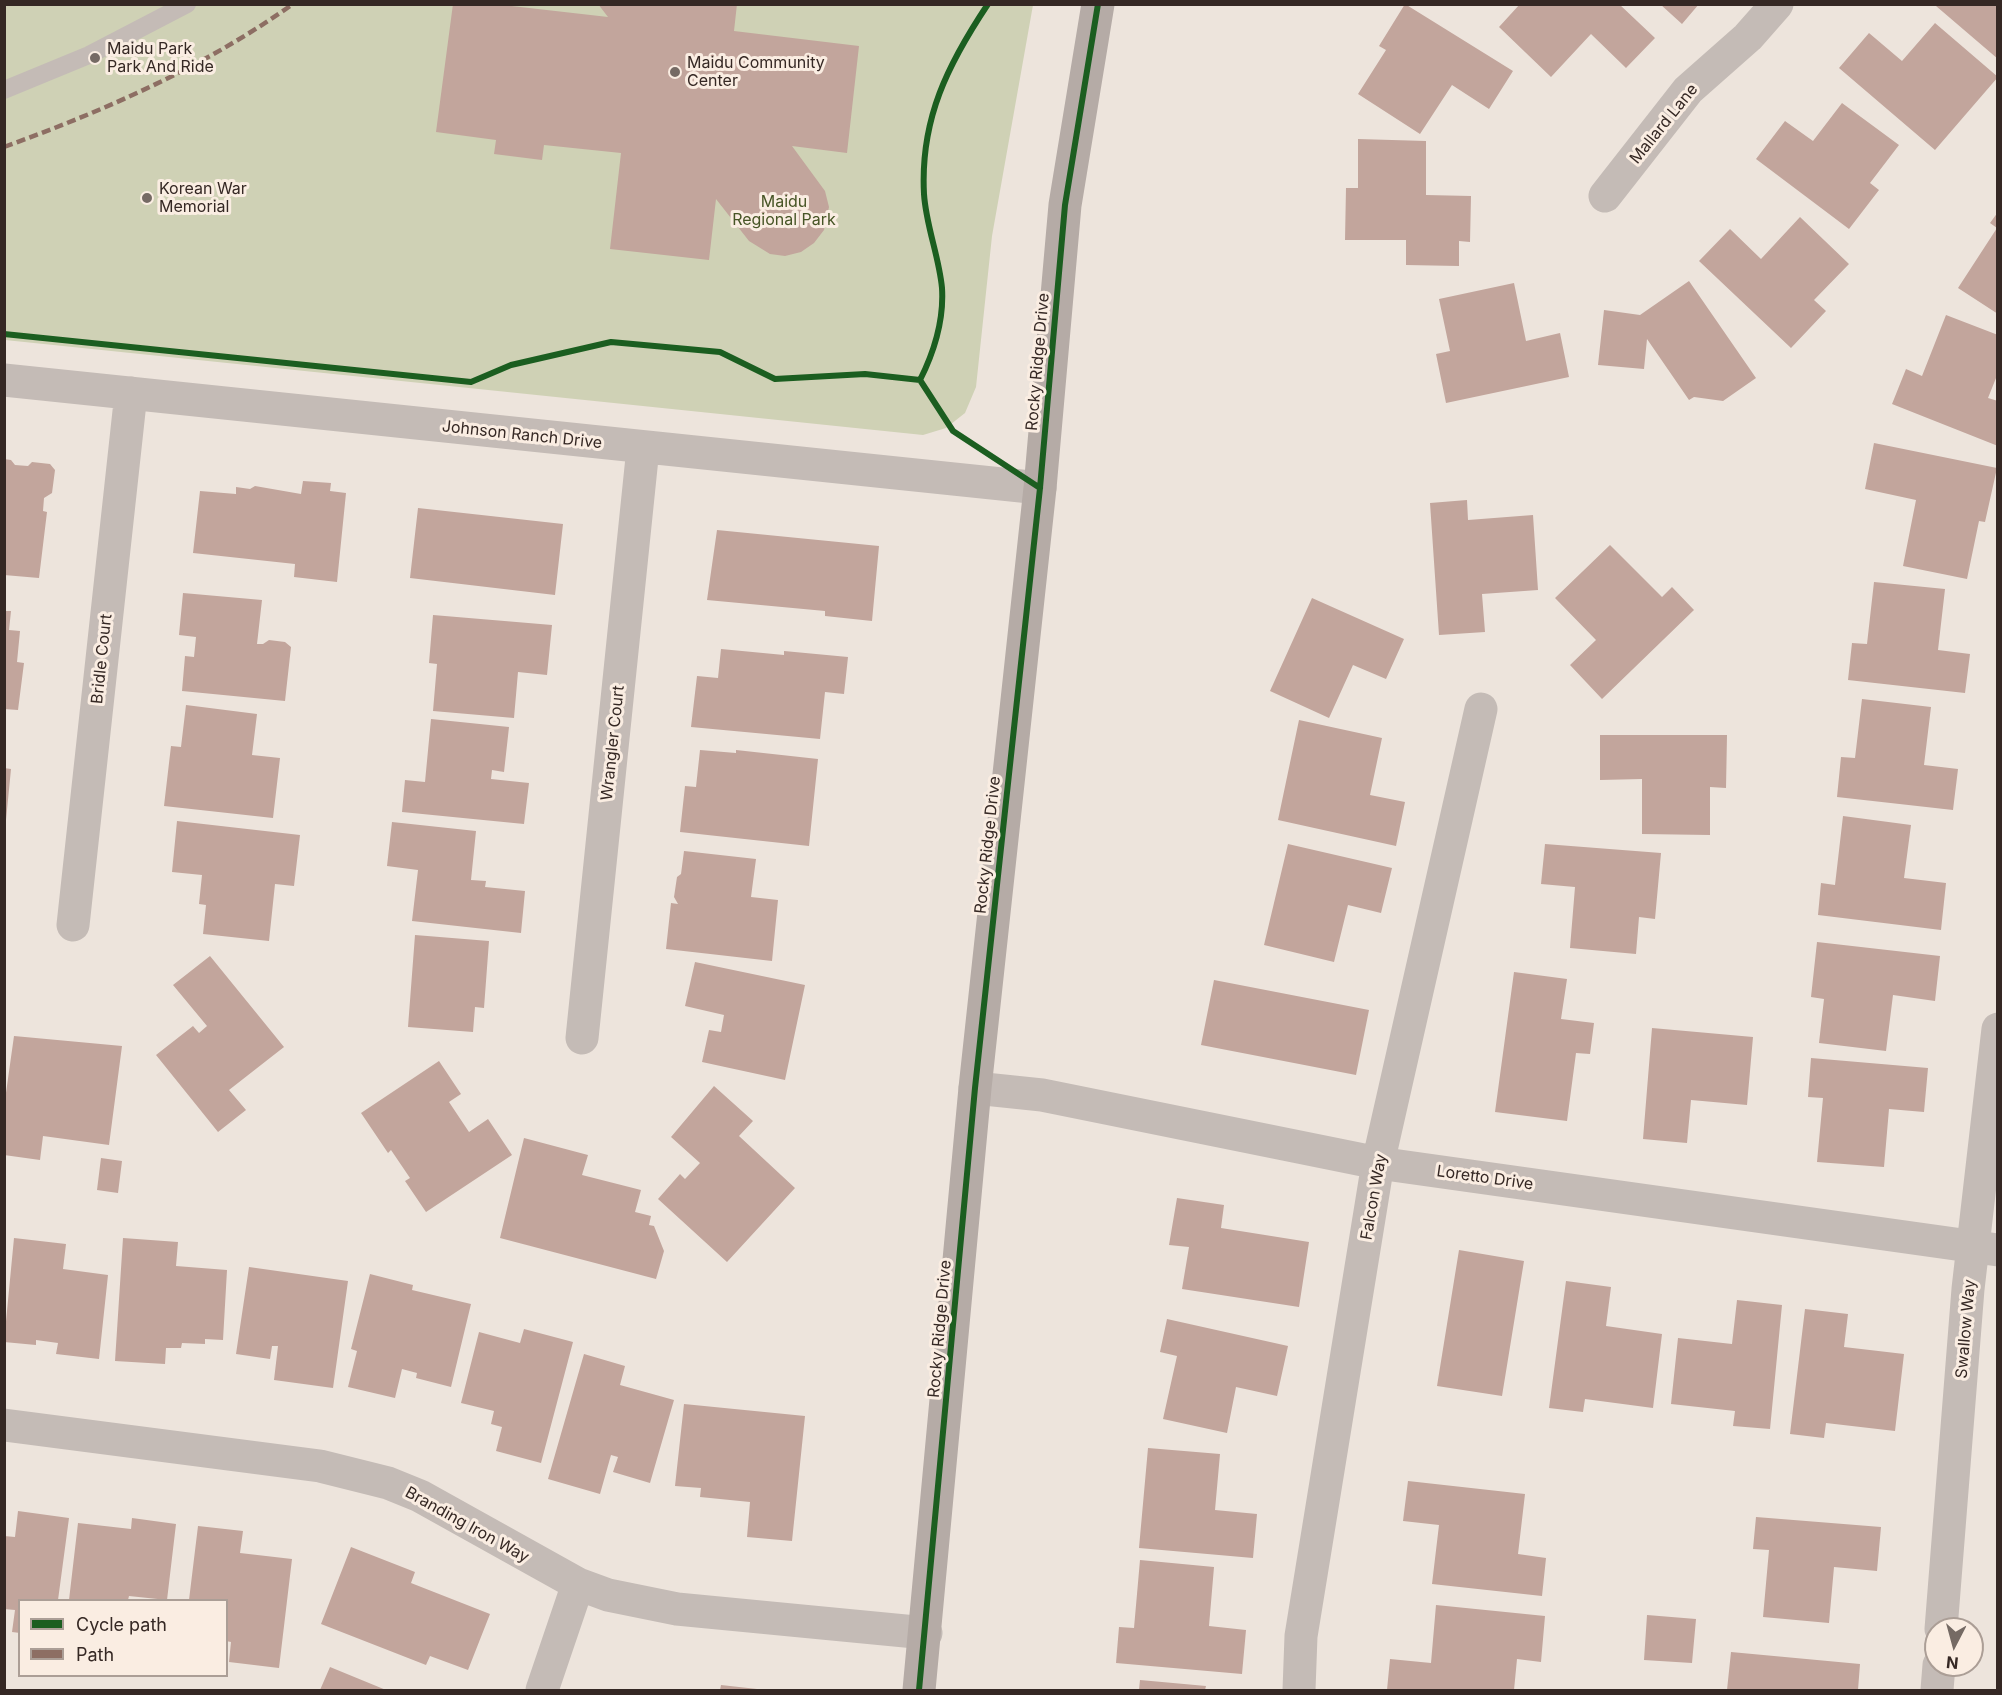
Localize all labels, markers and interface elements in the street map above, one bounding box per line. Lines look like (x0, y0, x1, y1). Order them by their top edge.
place label: Maidu Park Park And Ride (107, 39, 214, 77)
marker: Maidu Park Park And Ride (88, 51, 102, 65)
place label: Maidu Community Center (687, 53, 825, 91)
marker: Maidu Community Center (668, 65, 682, 79)
street label: Mallard Lane (1626, 80, 1702, 168)
place label: Korean War Memorial (159, 179, 247, 217)
marker: Korean War Memorial (140, 191, 154, 205)
park label: Maidu Regional Park (732, 192, 836, 230)
street label: Rocky Ridge Drive (1022, 292, 1054, 432)
street label: Johnson Ranch Drive (441, 417, 603, 453)
street label: Bridle Court (88, 613, 116, 705)
street label: Wrangler Court (597, 685, 629, 801)
street label: Rocky Ridge Drive (971, 775, 1005, 915)
street label: Falcon Way (1357, 1152, 1391, 1242)
street label: Loretto Drive (1435, 1162, 1535, 1194)
street label: Rocky Ridge Drive (924, 1259, 956, 1399)
street label: Swallow Way (1952, 1279, 1980, 1379)
street label: Branding Iron Way (402, 1483, 532, 1567)
legend (18, 1599, 228, 1677)
text: Cycle path (76, 1614, 167, 1635)
north arrow (1924, 1617, 1984, 1677)
text: Path (76, 1644, 114, 1665)
text: N (1945, 1652, 1959, 1673)

